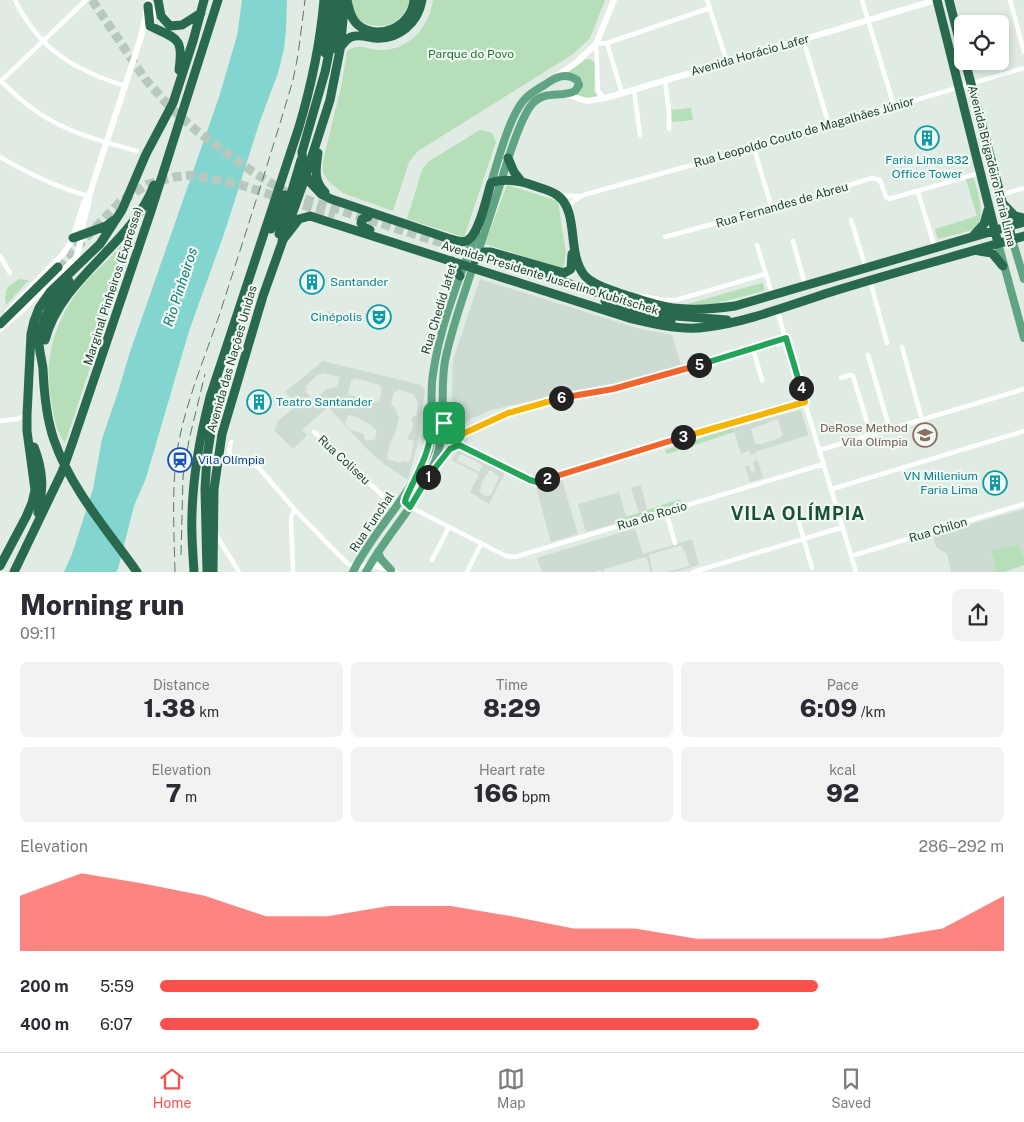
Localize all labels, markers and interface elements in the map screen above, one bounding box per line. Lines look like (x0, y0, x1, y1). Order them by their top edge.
map controls (954, 15, 1009, 70)
button: locate (954, 15, 1009, 70)
street label: Avenida Horácio Lafer (689, 31, 811, 79)
park label: Parque do Povo (428, 47, 514, 61)
street label: Avenida Brigadeiro Faria Lima (965, 84, 1019, 248)
street label: Rua Leopoldo Couto de Magalhães Júnior (692, 94, 916, 170)
building icon: Faria Lima B32 Office Tower (914, 125, 940, 151)
place label: Faria Lima B32 Office Tower (885, 153, 969, 181)
street label: Rua Fernandes de Abreu (714, 179, 850, 231)
street label: Marginal Pinheiros (Expressa) (81, 205, 145, 367)
street label: Avenida Presidente Juscelino Kubitschek (440, 238, 661, 318)
water label: Rio Pinheiros (160, 245, 200, 328)
street label: Rua Chedid Jafet (419, 262, 459, 356)
building icon: Santander (299, 269, 325, 295)
place label: Santander (330, 275, 388, 289)
street label: Avenida das Nações Unidas (204, 284, 260, 434)
theatre icon: Cinépolis (366, 304, 392, 330)
place label: Cinépolis (310, 310, 362, 324)
pin: 5 (686, 352, 712, 378)
text: 5 (695, 357, 704, 373)
pin: 4 (788, 376, 814, 400)
text: 4 (797, 380, 806, 396)
pin: 6 (548, 386, 574, 410)
building icon: Teatro Santander (246, 389, 272, 415)
text: 6 (557, 390, 566, 406)
place label: Teatro Santander (276, 395, 373, 409)
pin (423, 402, 465, 444)
icon: arrive (430, 409, 458, 437)
place label: DeRose Method Vila Olímpia (820, 421, 908, 449)
school or university icon: DeRose Method Vila Olímpia (912, 422, 938, 448)
pin: 3 (670, 424, 696, 450)
text: 3 (679, 429, 688, 445)
street label: Rua Coliseu (315, 432, 373, 488)
station icon: Vila Olímpia (167, 447, 193, 473)
place label: Vila Olímpia (198, 453, 265, 467)
pin: 1 (416, 464, 440, 490)
pin: 2 (534, 466, 560, 492)
text: 1 (426, 469, 432, 485)
place label: VN Millenium Faria Lima (903, 469, 978, 497)
building icon: VN Millenium Faria Lima (982, 470, 1008, 496)
text: 2 (543, 471, 552, 487)
street label: Rua Funchal (347, 489, 397, 555)
street label: Rua do Rocio (615, 499, 689, 533)
district label: VILA OLÍMPIA (731, 502, 865, 524)
street label: Rua Chilon (907, 515, 969, 545)
text: Morning run (20, 588, 184, 621)
button: share (952, 589, 1004, 641)
text: 09:11 (20, 624, 56, 643)
text: Distance (153, 677, 210, 693)
text: Time (496, 677, 528, 693)
text: Pace (827, 677, 859, 693)
text: 1.38 (144, 693, 196, 723)
text: 8:29 (483, 693, 541, 723)
text: 6:09 (800, 693, 857, 723)
text: km (196, 704, 219, 720)
text: /km (857, 704, 886, 720)
text: Elevation (152, 762, 211, 778)
text: Heart rate (479, 762, 545, 778)
text: kcal (829, 762, 856, 778)
text: 7 (166, 778, 182, 808)
text: 166 (473, 778, 518, 808)
text: 92 (826, 778, 859, 808)
text: m (182, 789, 197, 805)
text: bpm (518, 789, 550, 805)
text: Elevation (20, 837, 88, 856)
text: 286–292 m (919, 837, 1004, 856)
text: 200 m (20, 977, 69, 996)
text: 5:59 (100, 977, 134, 996)
text: 400 m (20, 1015, 69, 1034)
text: 6:07 (100, 1015, 133, 1034)
tab: Home (153, 1065, 191, 1111)
tab: Map (497, 1065, 525, 1111)
tab: Saved (831, 1065, 871, 1111)

